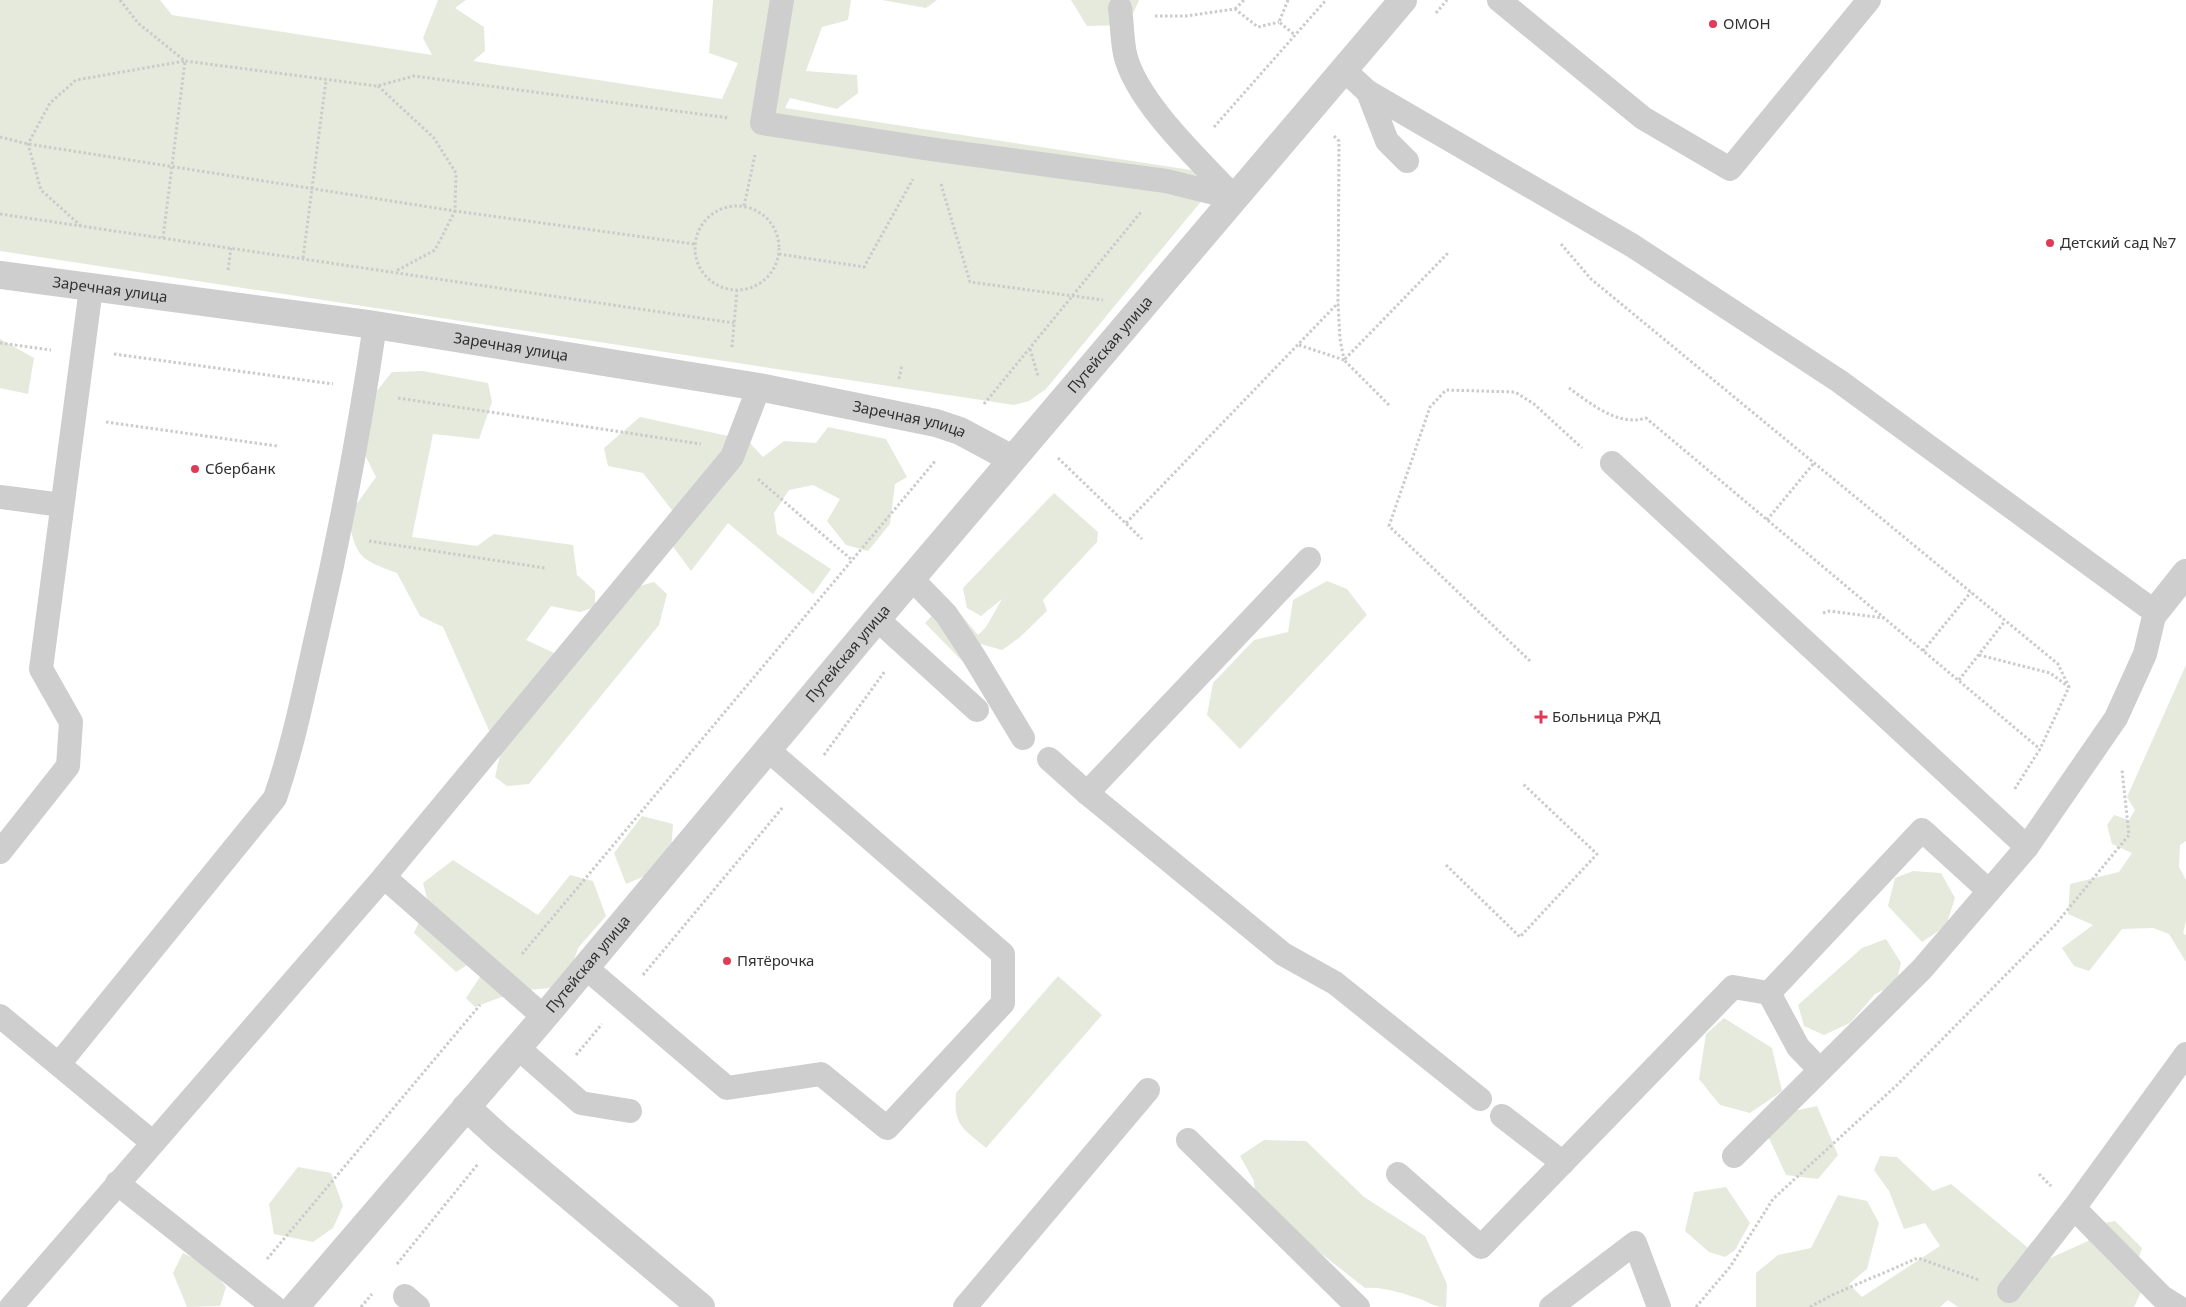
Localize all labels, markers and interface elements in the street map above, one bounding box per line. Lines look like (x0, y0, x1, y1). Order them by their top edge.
place label: ОМОН (1723, 13, 1771, 33)
marker: ОМОН (1707, 18, 1719, 30)
place label: Детский сад №7 (2060, 232, 2176, 252)
marker: Детский сад №7 (2044, 237, 2056, 249)
street label: Заречная улица (51, 271, 169, 306)
street label: Путейская улица (1062, 291, 1156, 397)
street label: Заречная улица (452, 327, 570, 365)
street label: Заречная улица (851, 395, 970, 442)
place label: Сбербанк (205, 458, 275, 478)
marker: Сбербанк (189, 463, 201, 475)
street label: Путейская улица (801, 600, 894, 706)
place label: Больница РЖД (1552, 706, 1660, 726)
marker: Больница РЖД (1534, 710, 1548, 724)
street label: Путейская улица (541, 911, 634, 1017)
place label: Пятёрочка (737, 950, 814, 970)
marker: Пятёрочка (721, 955, 733, 967)

